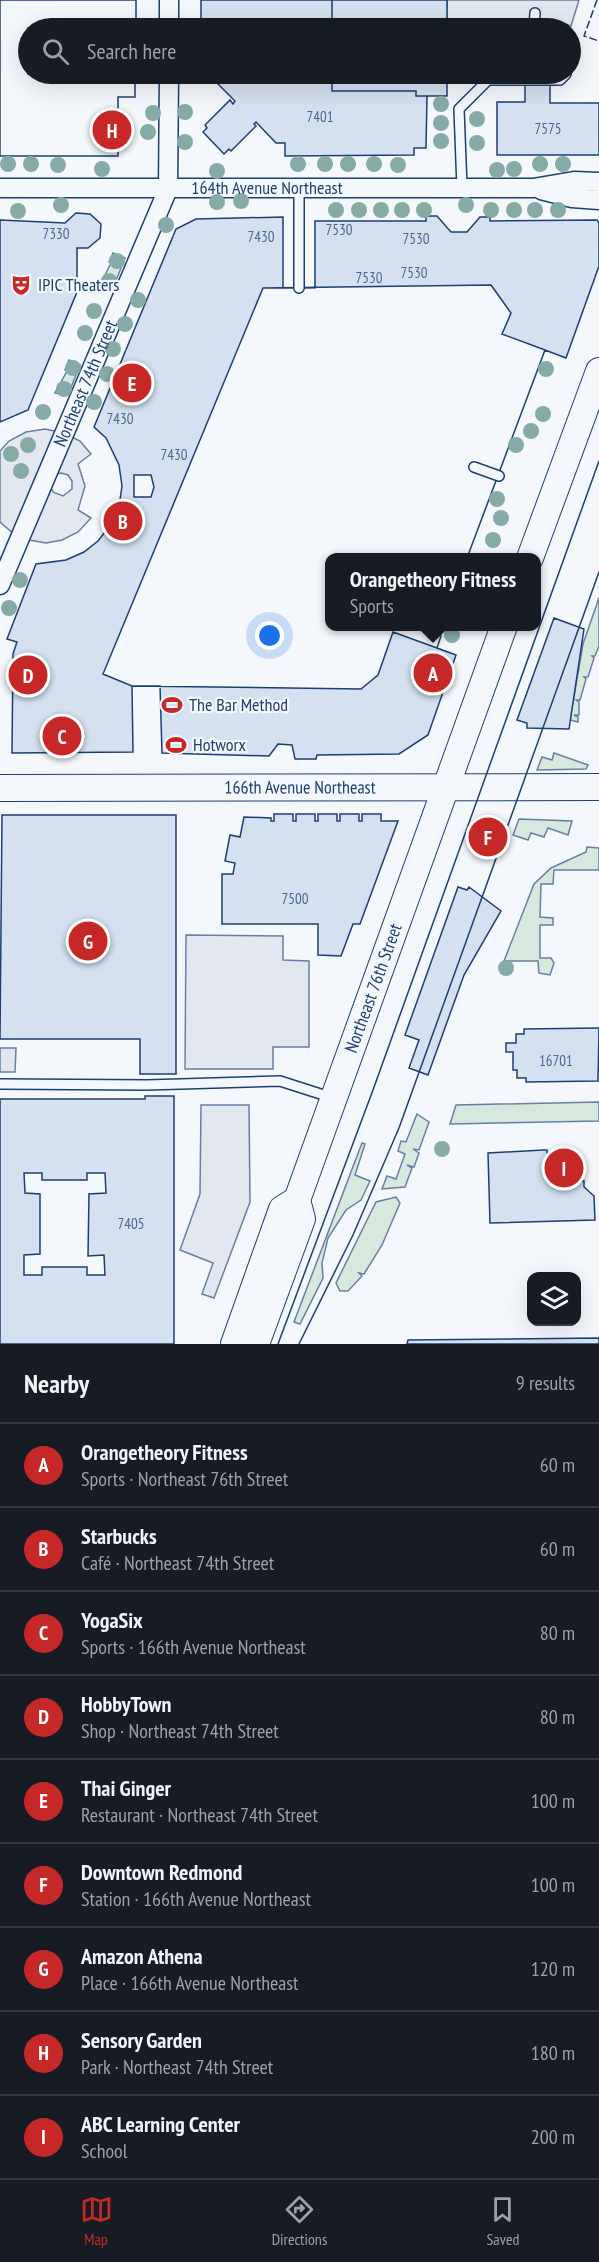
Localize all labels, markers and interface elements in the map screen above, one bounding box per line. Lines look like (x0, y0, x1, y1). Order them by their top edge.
search box (18, 18, 581, 84)
icon: search (39, 35, 72, 68)
text: Search here (87, 37, 176, 65)
house number: 7401 (306, 107, 334, 126)
pin: H (92, 108, 132, 152)
house number: 7575 (534, 119, 562, 138)
street label: 164th Avenue Northeast (191, 176, 343, 199)
house number: 7530 (325, 220, 353, 239)
house number: 7330 (42, 224, 70, 243)
house number: 7430 (247, 227, 275, 246)
house number: 7530 (402, 229, 430, 248)
house number: 7530 (400, 263, 428, 282)
house number: 7530 (355, 268, 383, 287)
theatre icon: IPIC Theaters (9, 273, 33, 297)
place label: IPIC Theaters (38, 273, 119, 296)
street label: Northeast 74th Street (48, 316, 122, 450)
pin: E (112, 360, 152, 406)
house number: 7430 (106, 409, 134, 428)
house number: 7430 (160, 445, 188, 464)
pin: B (104, 498, 142, 544)
popup (325, 553, 541, 631)
text: Orangetheory Fitness (350, 565, 516, 593)
text: Sports (350, 593, 394, 619)
your location (255, 621, 284, 650)
pin: A (414, 650, 452, 696)
pin: D (9, 652, 48, 698)
sports icon: The Bar Method (160, 693, 184, 717)
place label: The Bar Method (189, 693, 288, 716)
pin: C (42, 714, 82, 758)
sports icon: Hotworx (164, 733, 188, 757)
place label: Hotworx (193, 733, 247, 756)
street label: 166th Avenue Northeast (224, 775, 376, 799)
pin: F (468, 814, 508, 860)
house number: 7500 (281, 889, 309, 908)
pin: G (68, 918, 107, 964)
street label: Northeast 76th Street (339, 920, 407, 1056)
house number: 16701 (539, 1051, 573, 1070)
pin: I (544, 1146, 584, 1190)
house number: 7405 (117, 1214, 145, 1233)
map controls (527, 1272, 581, 1326)
button: layers (527, 1272, 581, 1326)
text: Nearby (24, 1367, 89, 1400)
text: 9 results (516, 1370, 575, 1396)
text: Orangetheory Fitness (81, 1438, 248, 1466)
text: A (38, 1452, 49, 1478)
text: 60 m (540, 1452, 575, 1478)
text: Sports · Northeast 76th Street (81, 1466, 288, 1492)
text: Starbucks (81, 1522, 157, 1550)
text: B (39, 1536, 48, 1562)
text: 60 m (540, 1536, 575, 1562)
text: Café · Northeast 74th Street (81, 1550, 274, 1576)
text: YogaSix (81, 1606, 143, 1634)
text: C (39, 1620, 48, 1646)
text: 80 m (540, 1620, 575, 1646)
text: Sports · 166th Avenue Northeast (81, 1634, 306, 1660)
text: HobbyTown (81, 1690, 171, 1718)
text: D (38, 1704, 49, 1730)
text: 80 m (540, 1704, 575, 1730)
text: Shop · Northeast 74th Street (81, 1718, 279, 1744)
text: Thai Ginger (81, 1774, 171, 1802)
text: E (39, 1788, 48, 1814)
text: 100 m (531, 1788, 575, 1814)
text: Restaurant · Northeast 74th Street (81, 1802, 318, 1828)
text: Downtown Redmond (81, 1858, 242, 1886)
text: F (39, 1872, 48, 1898)
text: 100 m (531, 1872, 575, 1898)
text: Station · 166th Avenue Northeast (81, 1886, 311, 1912)
text: Amazon Athena (81, 1942, 203, 1970)
text: G (38, 1956, 49, 1982)
text: 120 m (531, 1956, 575, 1982)
text: Place · 166th Avenue Northeast (81, 1970, 298, 1996)
text: Sensory Garden (81, 2026, 202, 2054)
text: H (38, 2040, 49, 2066)
text: 180 m (531, 2040, 575, 2066)
text: Park · Northeast 74th Street (81, 2054, 273, 2080)
text: ABC Learning Center (81, 2110, 240, 2138)
text: I (41, 2124, 46, 2150)
text: 200 m (531, 2124, 575, 2150)
text: School (81, 2138, 127, 2164)
tab: Map (80, 2193, 113, 2249)
tab: Directions (272, 2193, 327, 2249)
tab: Saved (486, 2193, 519, 2249)

